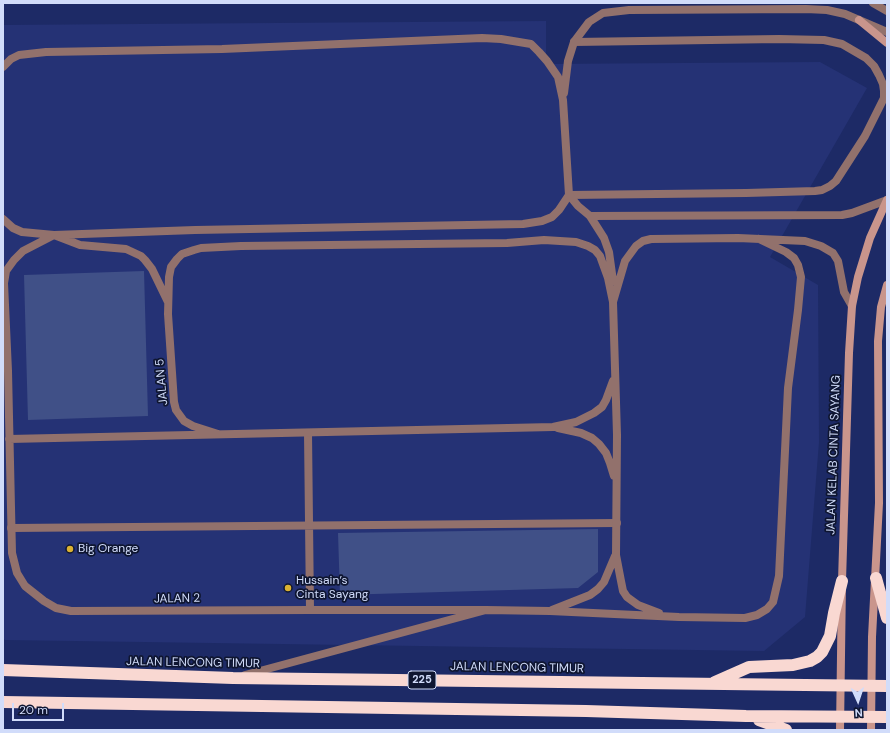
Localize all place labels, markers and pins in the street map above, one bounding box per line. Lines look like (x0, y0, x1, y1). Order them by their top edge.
place label: Big Orange (78, 542, 138, 556)
marker: Big Orange (65, 544, 75, 554)
place label: Hussain’s Cinta Sayang (296, 574, 369, 602)
marker: Hussain’s Cinta Sayang (283, 583, 293, 593)

